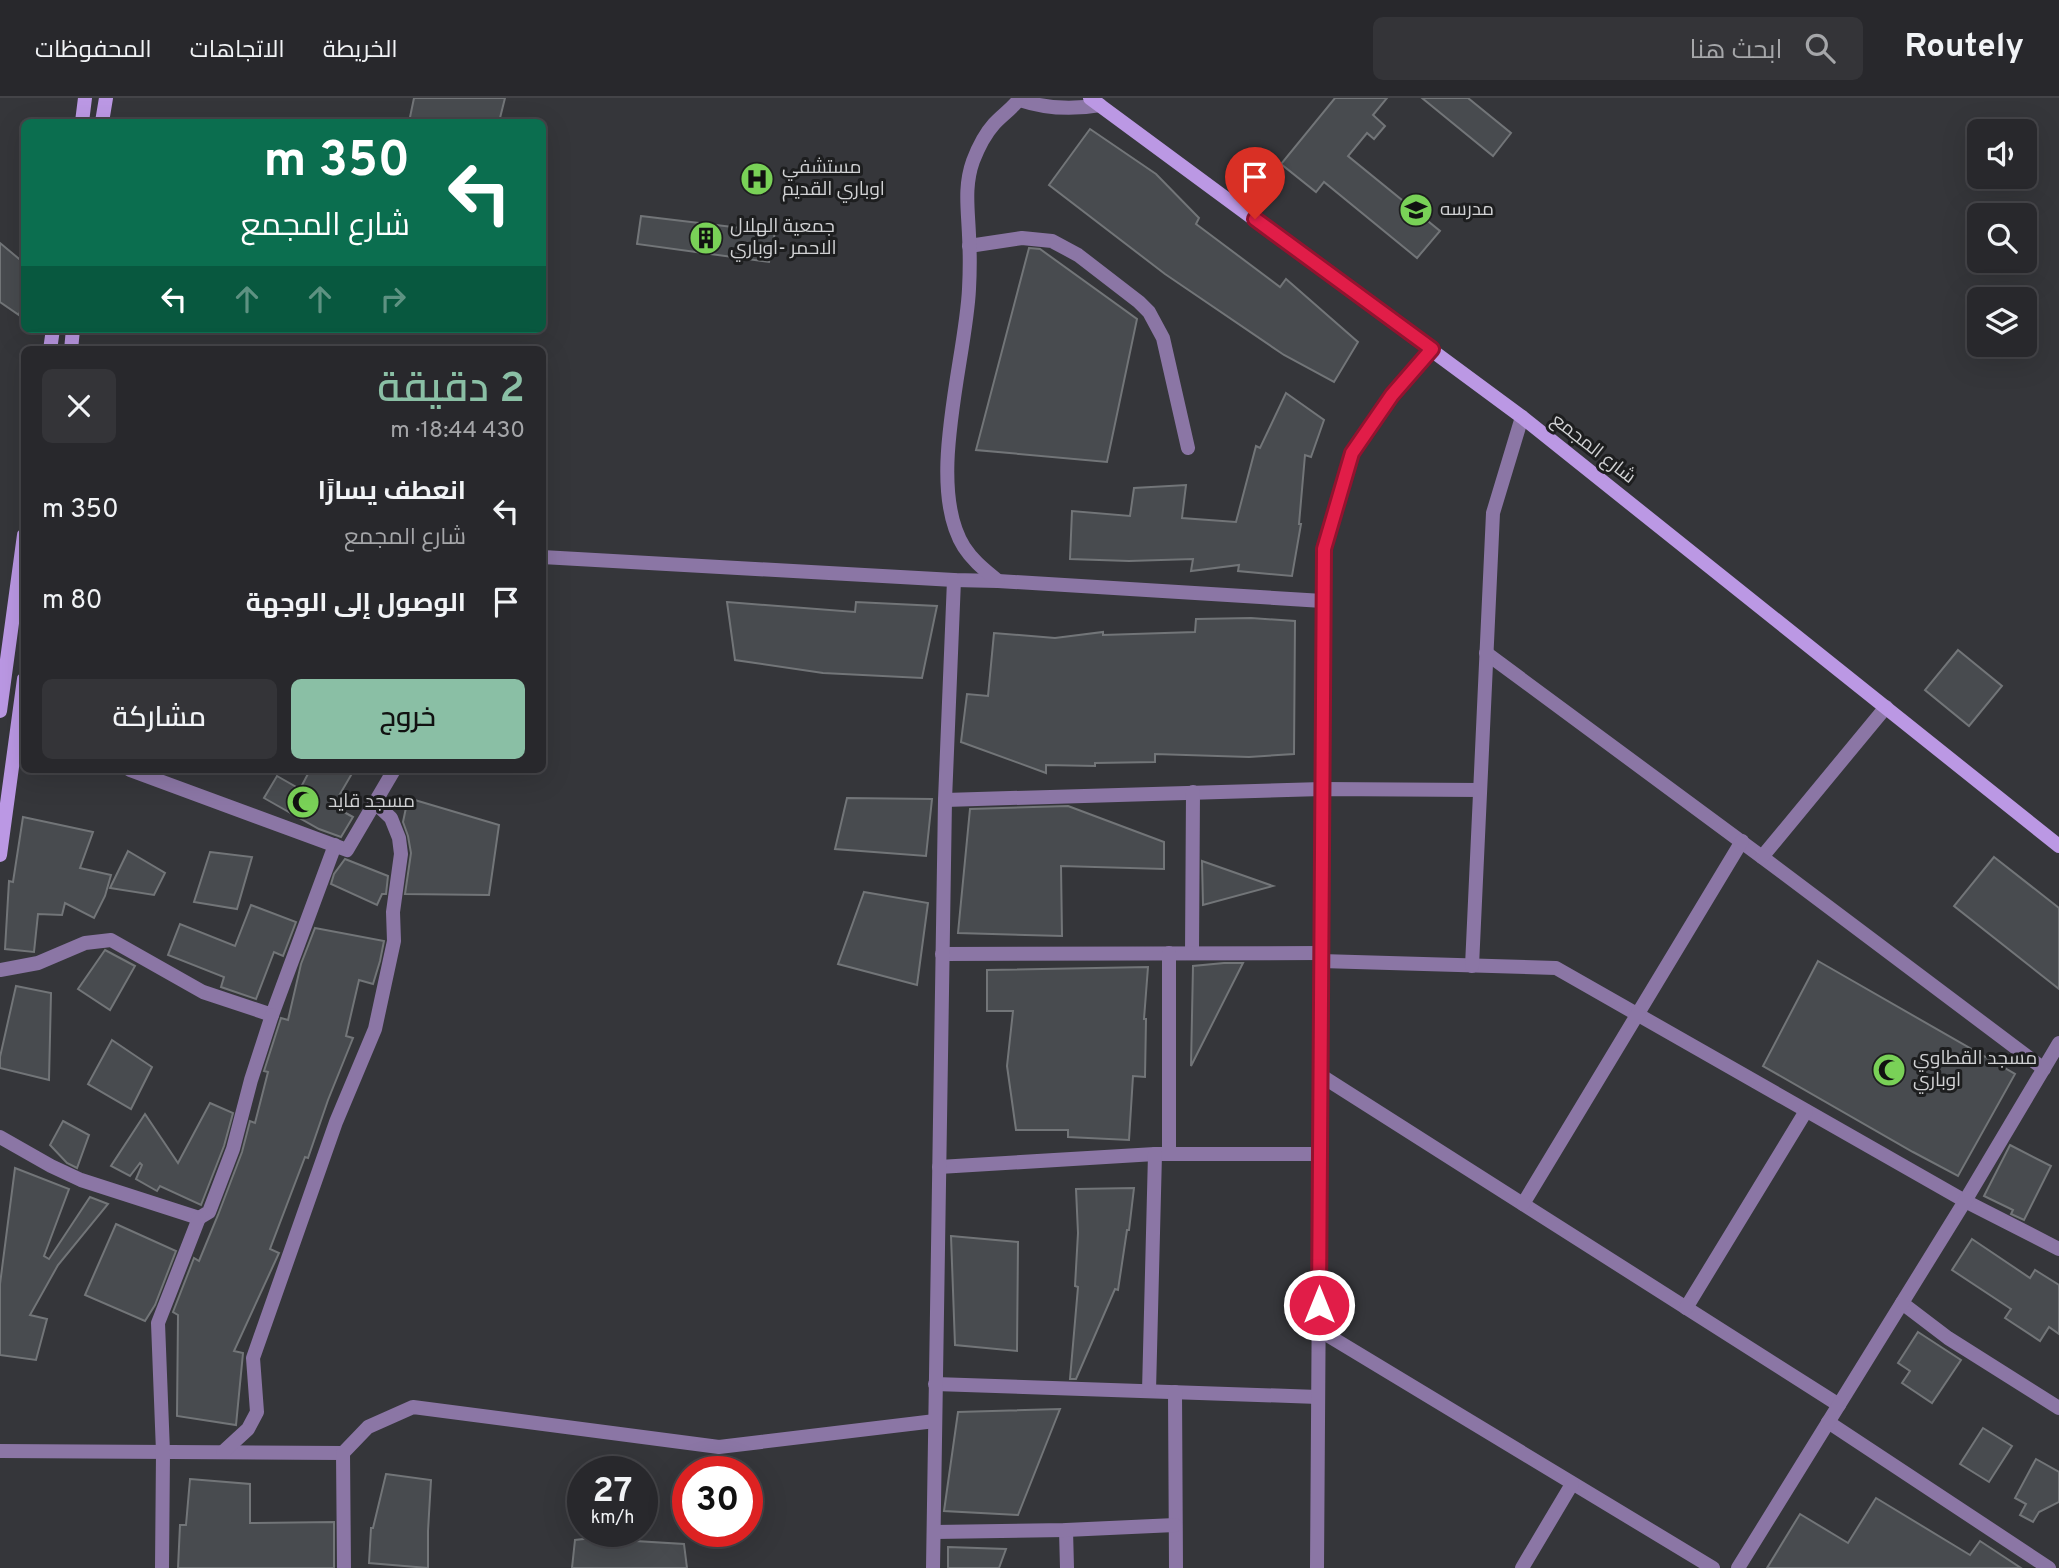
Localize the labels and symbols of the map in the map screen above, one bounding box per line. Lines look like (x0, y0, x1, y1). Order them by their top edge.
pin (1225, 147, 1285, 219)
place label: مستشفي اوباري القديم (782, 156, 885, 203)
hospital icon: مستشفي اوباري القديم (738, 160, 776, 198)
school or university icon: مدرسه (1397, 191, 1435, 229)
place label: مدرسه (1440, 198, 1494, 222)
place label: جمعية الهلال الاحمر -اوباري (730, 215, 837, 262)
building icon: جمعية الهلال الاحمر -اوباري (687, 219, 725, 257)
street label: شارع المجمع (1546, 409, 1640, 489)
mosque icon: مسجد قايد (284, 783, 322, 821)
place label: مسجد قايد (328, 790, 415, 814)
place label: مسجد القطاوي اوباري (1913, 1047, 2037, 1094)
mosque icon: مسجد القطاوي اوباري (1870, 1051, 1908, 1089)
position arrow (1282, 1268, 1356, 1342)
speed limit sign: 30 (672, 1456, 763, 1547)

